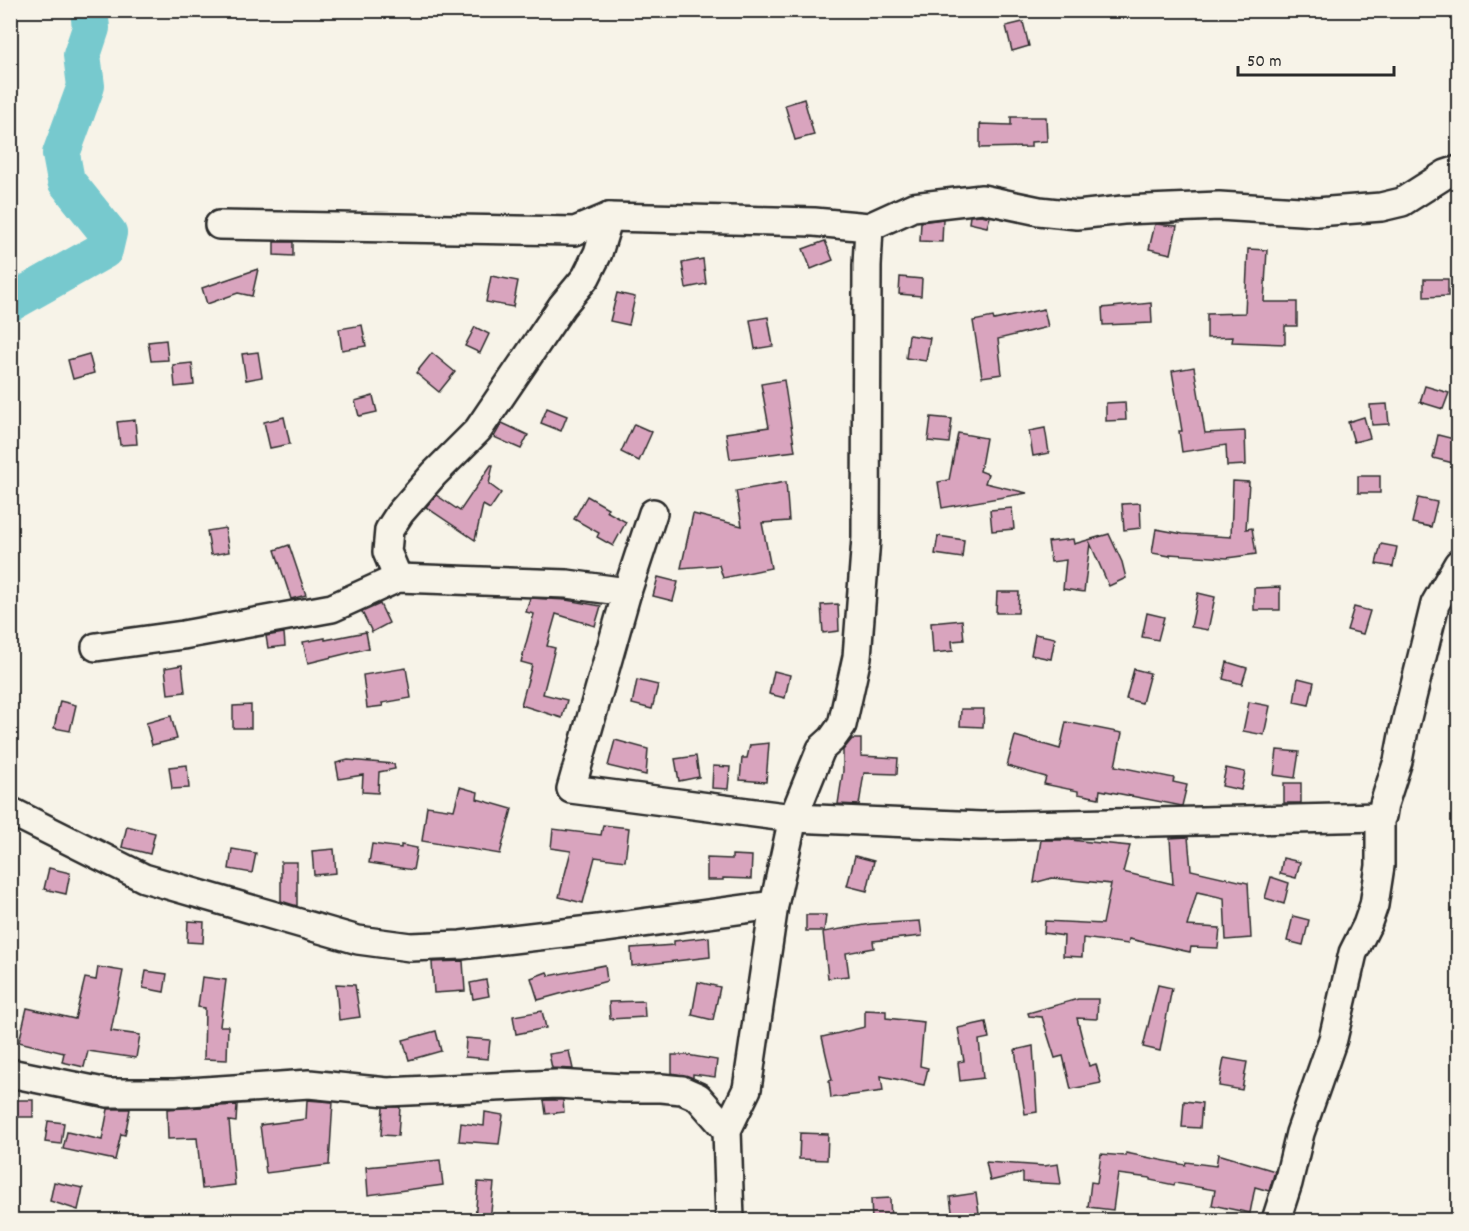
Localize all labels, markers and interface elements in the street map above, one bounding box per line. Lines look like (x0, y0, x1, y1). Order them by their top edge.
scale bar (1238, 39, 1394, 77)
text: 50 m (1247, 50, 1282, 75)

